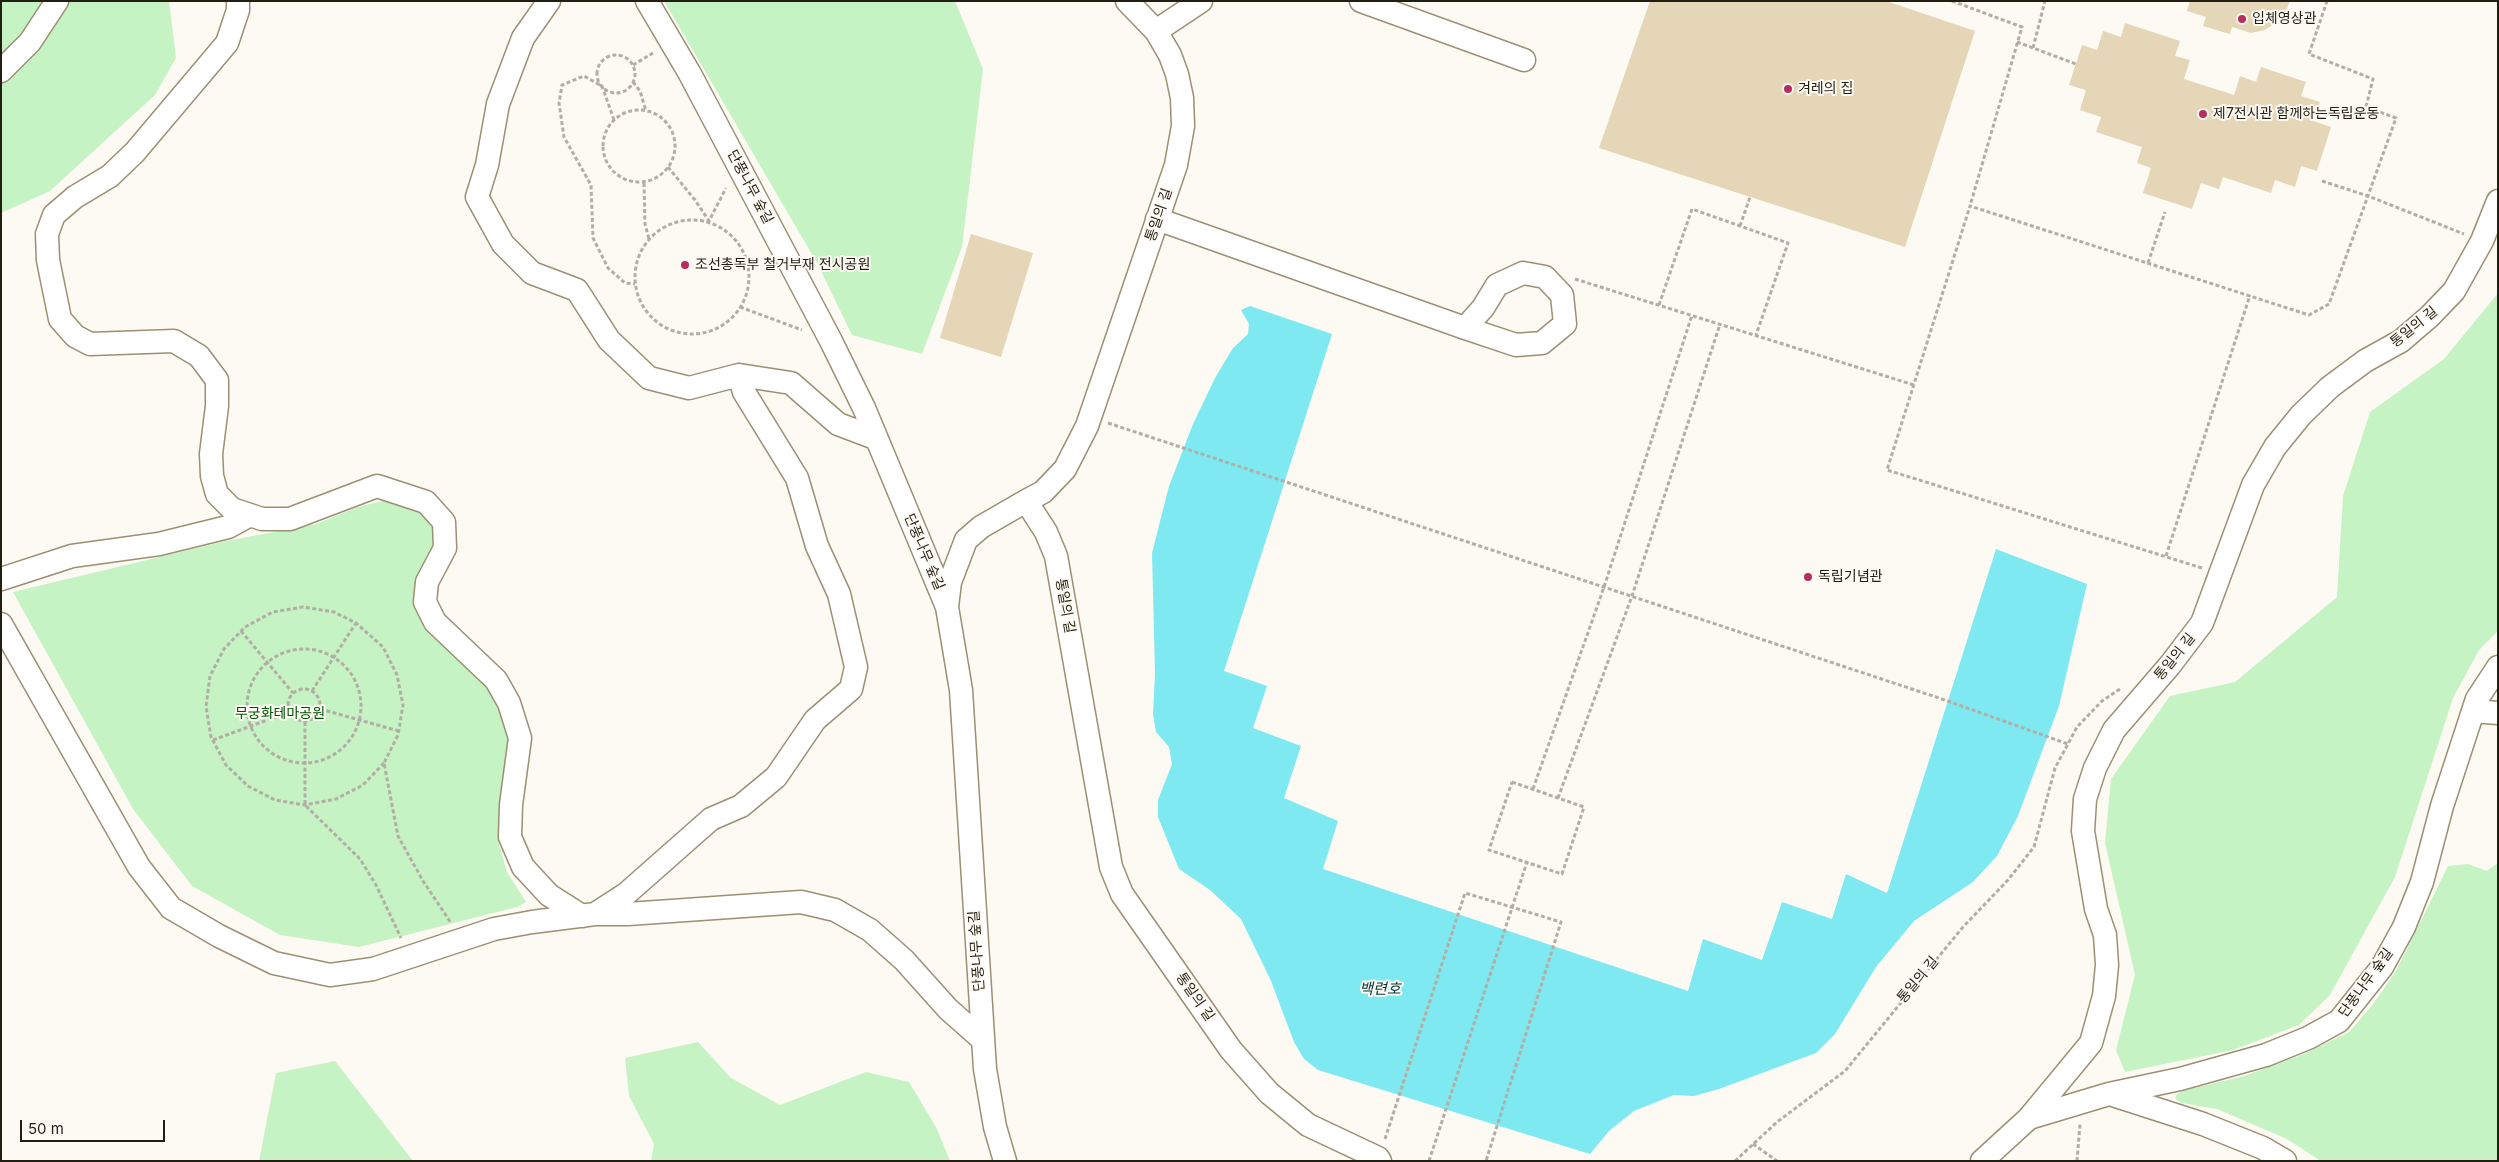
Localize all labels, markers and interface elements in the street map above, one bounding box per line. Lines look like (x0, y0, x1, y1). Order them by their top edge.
place label: 입체영상관 (2252, 11, 2316, 27)
marker: 입체영상관 (2236, 13, 2248, 25)
place label: 겨레의 집 (1798, 81, 1853, 97)
marker: 겨레의 집 (1782, 83, 1794, 95)
place label: 제7전시관 함께하는독립운동 (2213, 106, 2379, 122)
marker: 제7전시관 함께하는독립운동 (2197, 108, 2209, 120)
street label: 단풍나무 숲길 (724, 147, 776, 227)
street label: 통일의 길 (1142, 186, 1176, 244)
place label: 조선총독부 철거부재 전시공원 (695, 257, 870, 273)
marker: 조선총독부 철거부재 전시공원 (679, 259, 691, 271)
street label: 통일의 길 (2387, 303, 2441, 351)
street label: 단풍나무 숲길 (900, 511, 948, 593)
place label: 독립기념관 (1818, 569, 1882, 585)
marker: 독립기념관 (1802, 571, 1814, 583)
street label: 통일의 길 (1052, 577, 1078, 635)
street label: 통일의 길 (2151, 630, 2199, 684)
park label: 무궁화테마공원 (235, 706, 325, 722)
street label: 단풍나무 숲길 (966, 910, 988, 992)
street label: 단풍나무 숲길 (2335, 945, 2397, 1021)
street label: 통일의 길 (1894, 953, 1942, 1007)
street label: 통일의 길 (1172, 969, 1218, 1025)
water label: 백련호 (1359, 980, 1401, 998)
scale bar (22, 1110, 168, 1142)
text: 50 m (28, 1119, 64, 1138)

